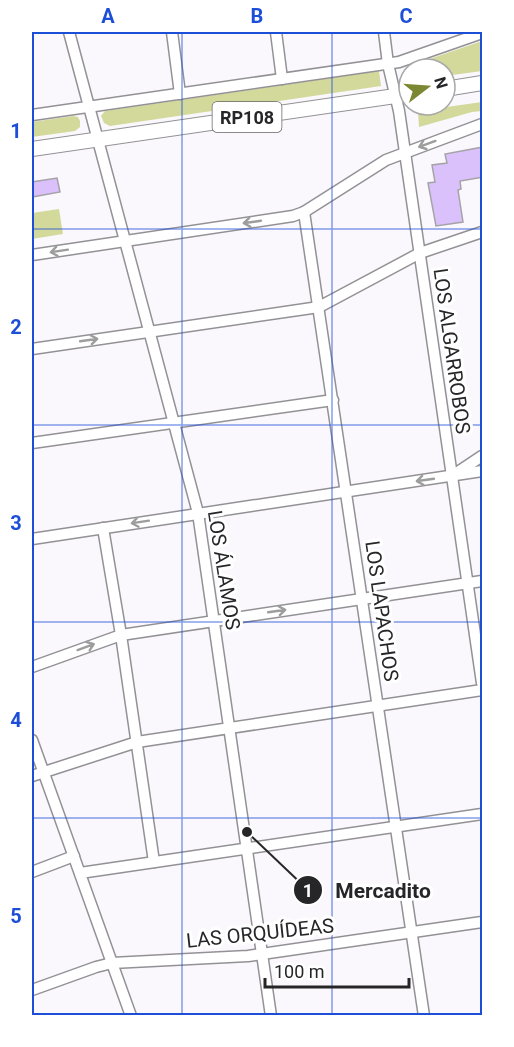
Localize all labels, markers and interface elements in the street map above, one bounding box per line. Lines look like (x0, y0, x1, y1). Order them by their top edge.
text: A (101, 4, 115, 28)
text: B (251, 4, 263, 28)
text: C (399, 4, 413, 28)
north arrow (397, 57, 457, 117)
text: N (430, 75, 452, 91)
road number: RP108 (212, 102, 282, 132)
text: 1 (10, 119, 22, 143)
one-way arrow (419, 139, 437, 150)
one-way arrow (242, 216, 262, 227)
one-way arrow (49, 245, 69, 256)
street label: LOS ALGARROBOS (428, 267, 476, 436)
text: 2 (10, 315, 22, 339)
one-way arrow (79, 335, 99, 346)
one-way arrow (415, 474, 435, 485)
street label: LOS ÁLAMOS (203, 508, 245, 632)
text: 3 (10, 511, 22, 535)
one-way arrow (130, 517, 150, 528)
street label: LOS LAPACHOS (360, 539, 404, 683)
one-way arrow (267, 606, 287, 617)
one-way arrow (77, 641, 95, 652)
text: 4 (10, 708, 22, 732)
callout: Mercadito (293, 871, 443, 910)
text: Mercadito (335, 879, 431, 903)
text: 1 (303, 880, 313, 901)
text: 5 (10, 904, 22, 928)
street label: LAS ORQUÍDEAS (185, 913, 335, 953)
scale bar (265, 951, 409, 989)
text: 100 m (274, 961, 325, 982)

